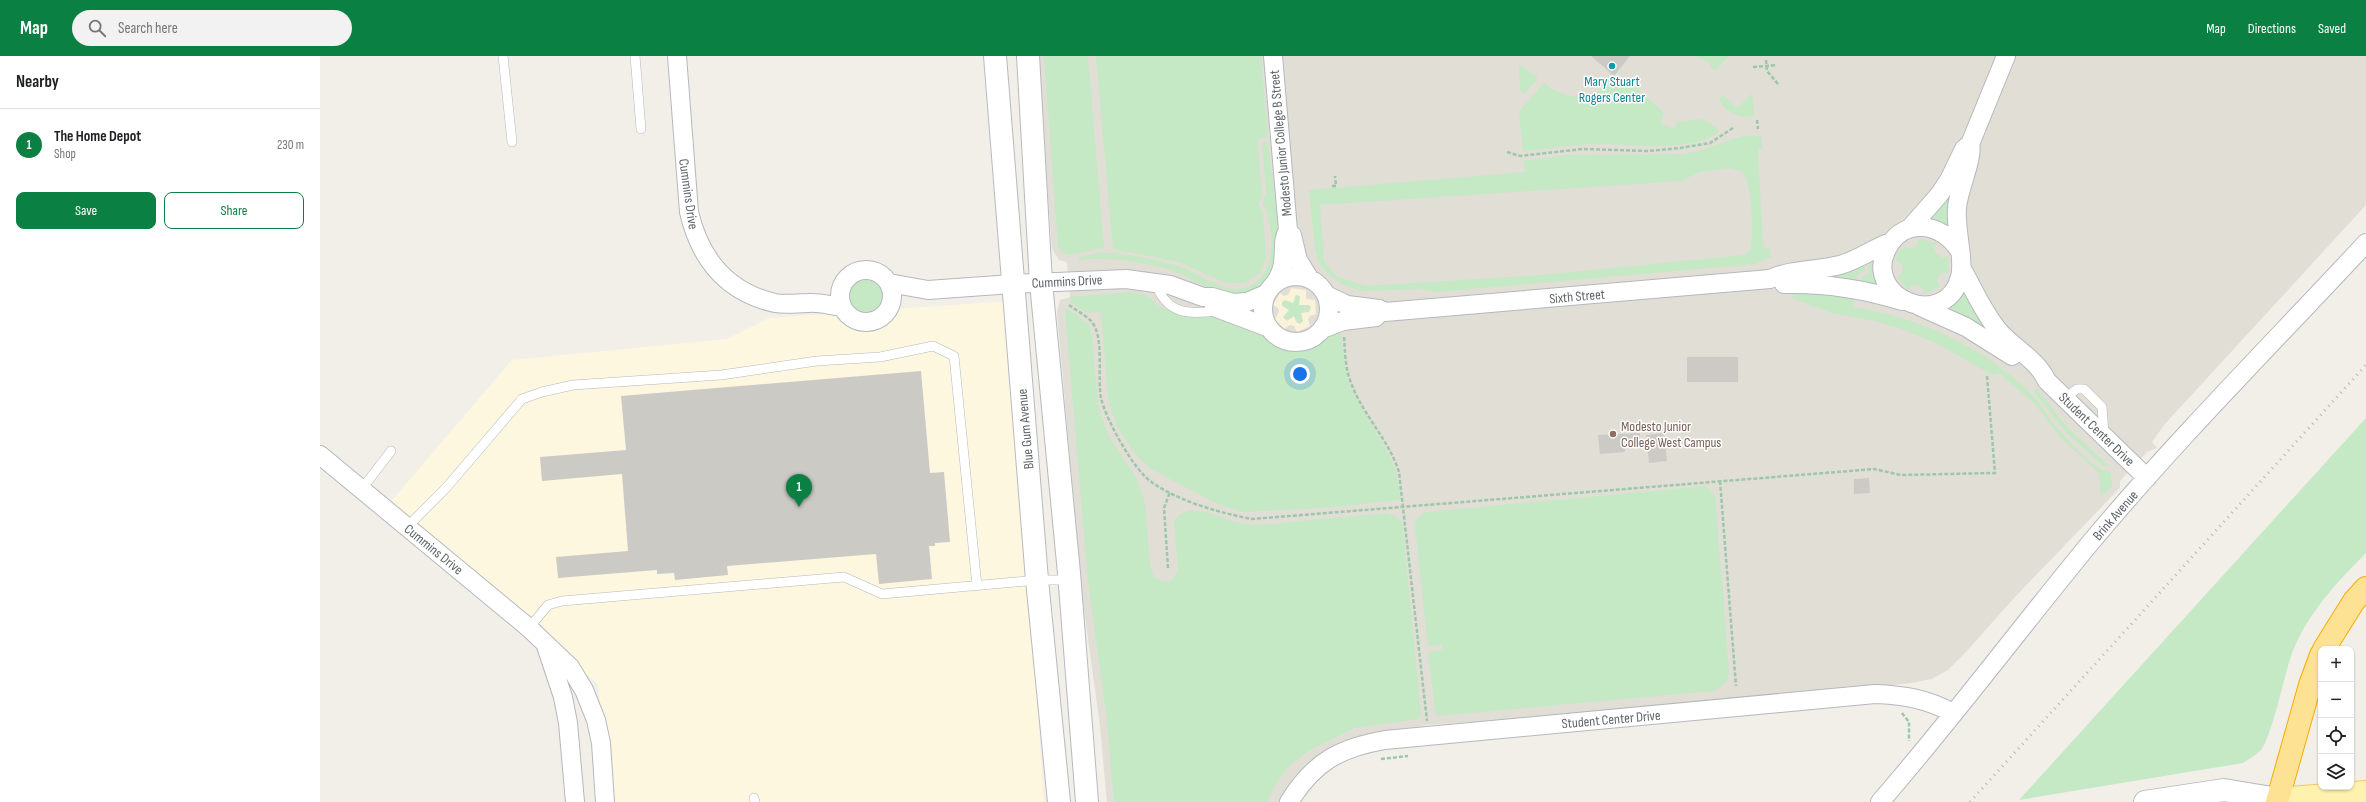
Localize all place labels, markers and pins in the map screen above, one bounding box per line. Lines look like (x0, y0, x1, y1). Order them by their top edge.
marker: Mary Stuart Rogers Center (1607, 61, 1617, 71)
place label: Mary Stuart Rogers Center (1579, 73, 1645, 106)
place label: Modesto Junior College West Campus (1621, 418, 1721, 451)
marker: Modesto Junior College West Campus (1608, 429, 1618, 439)
pin: 1 (786, 474, 812, 507)

